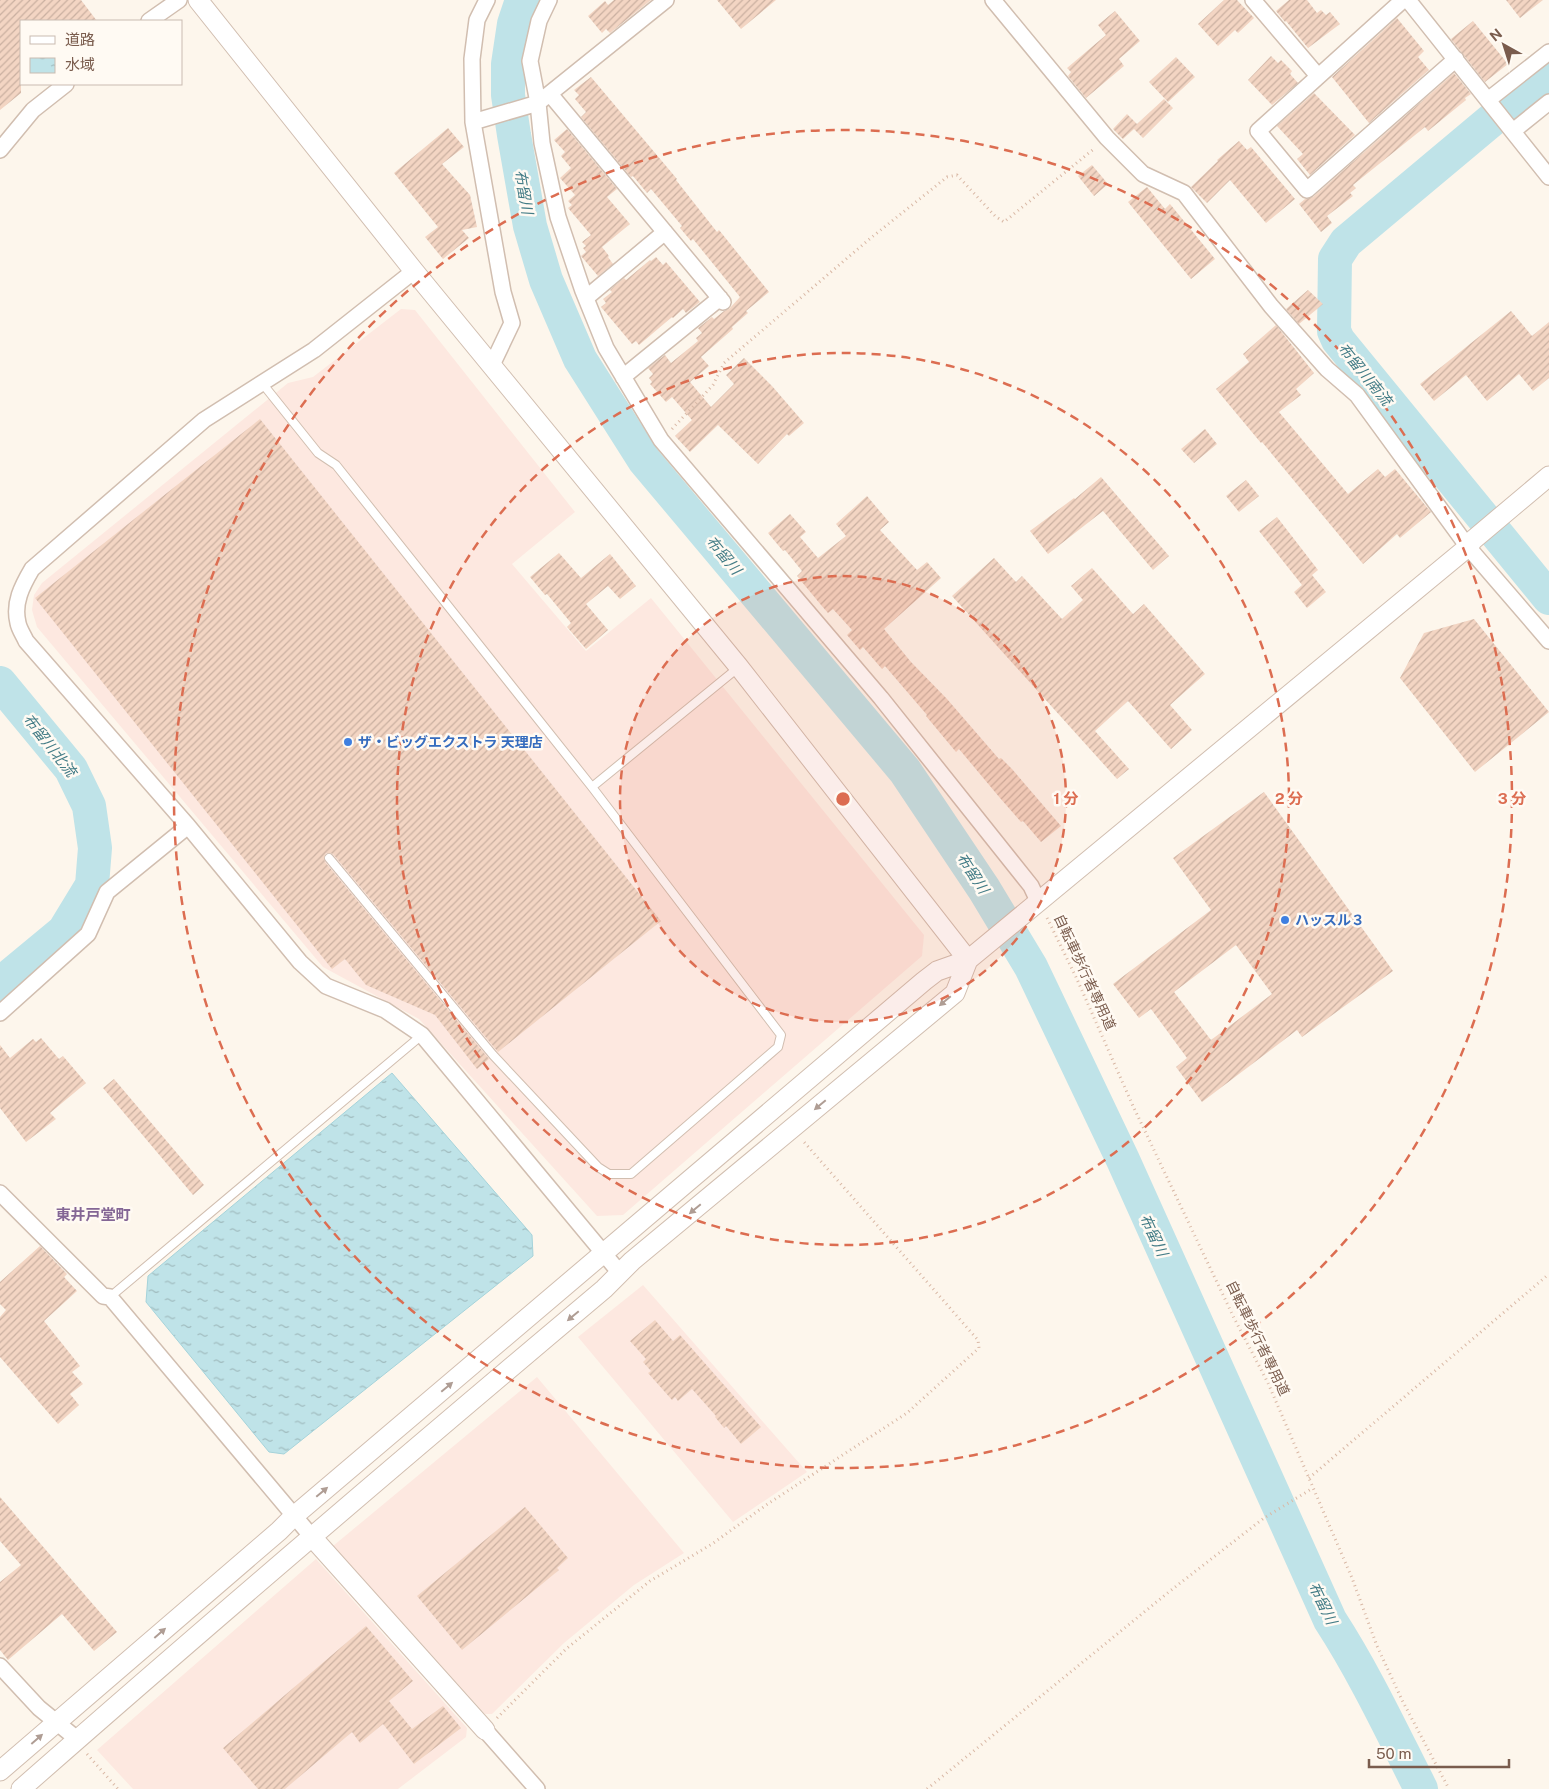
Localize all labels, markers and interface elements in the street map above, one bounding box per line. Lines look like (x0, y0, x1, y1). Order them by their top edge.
legend (20, 20, 182, 85)
north arrow (1479, 20, 1529, 70)
text: N (1487, 25, 1505, 45)
text: 道路 (65, 31, 95, 48)
text: 水域 (65, 56, 95, 73)
water label: 布留川 (512, 168, 537, 218)
water label: 布留川南流 (1335, 340, 1396, 410)
water label: 布留川 (703, 532, 746, 579)
water label: 布留川北流 (20, 710, 81, 781)
place label: ザ・ビッグエクストラ 天理店 (358, 734, 543, 750)
marker: ザ・ビッグエクストラ 天理店 (342, 736, 354, 748)
centre of rings (834, 790, 852, 808)
text: 1 分 (1054, 790, 1078, 807)
text: 2 分 (1275, 790, 1303, 807)
text: 3 分 (1498, 790, 1526, 807)
water label: 布留川 (954, 849, 993, 898)
street label: 自転車歩行者専用道 (1051, 912, 1119, 1032)
place label: ハッスル３ (1295, 912, 1365, 928)
marker: ハッスル３ (1279, 914, 1291, 926)
one-way arrow (939, 996, 952, 1007)
one-way arrow (814, 1099, 826, 1110)
one-way arrow (689, 1203, 701, 1214)
district label: 東井戸堂町 (55, 1206, 131, 1223)
water label: 布留川 (1137, 1211, 1172, 1261)
street label: 自転車歩行者専用道 (1223, 1278, 1293, 1398)
one-way arrow (566, 1310, 579, 1321)
one-way arrow (440, 1382, 453, 1393)
one-way arrow (316, 1487, 329, 1498)
water label: 布留川 (1305, 1579, 1341, 1629)
one-way arrow (154, 1628, 166, 1639)
one-way arrow (30, 1733, 42, 1745)
scale bar (1369, 1736, 1509, 1768)
text: 50 m (1376, 1745, 1411, 1762)

